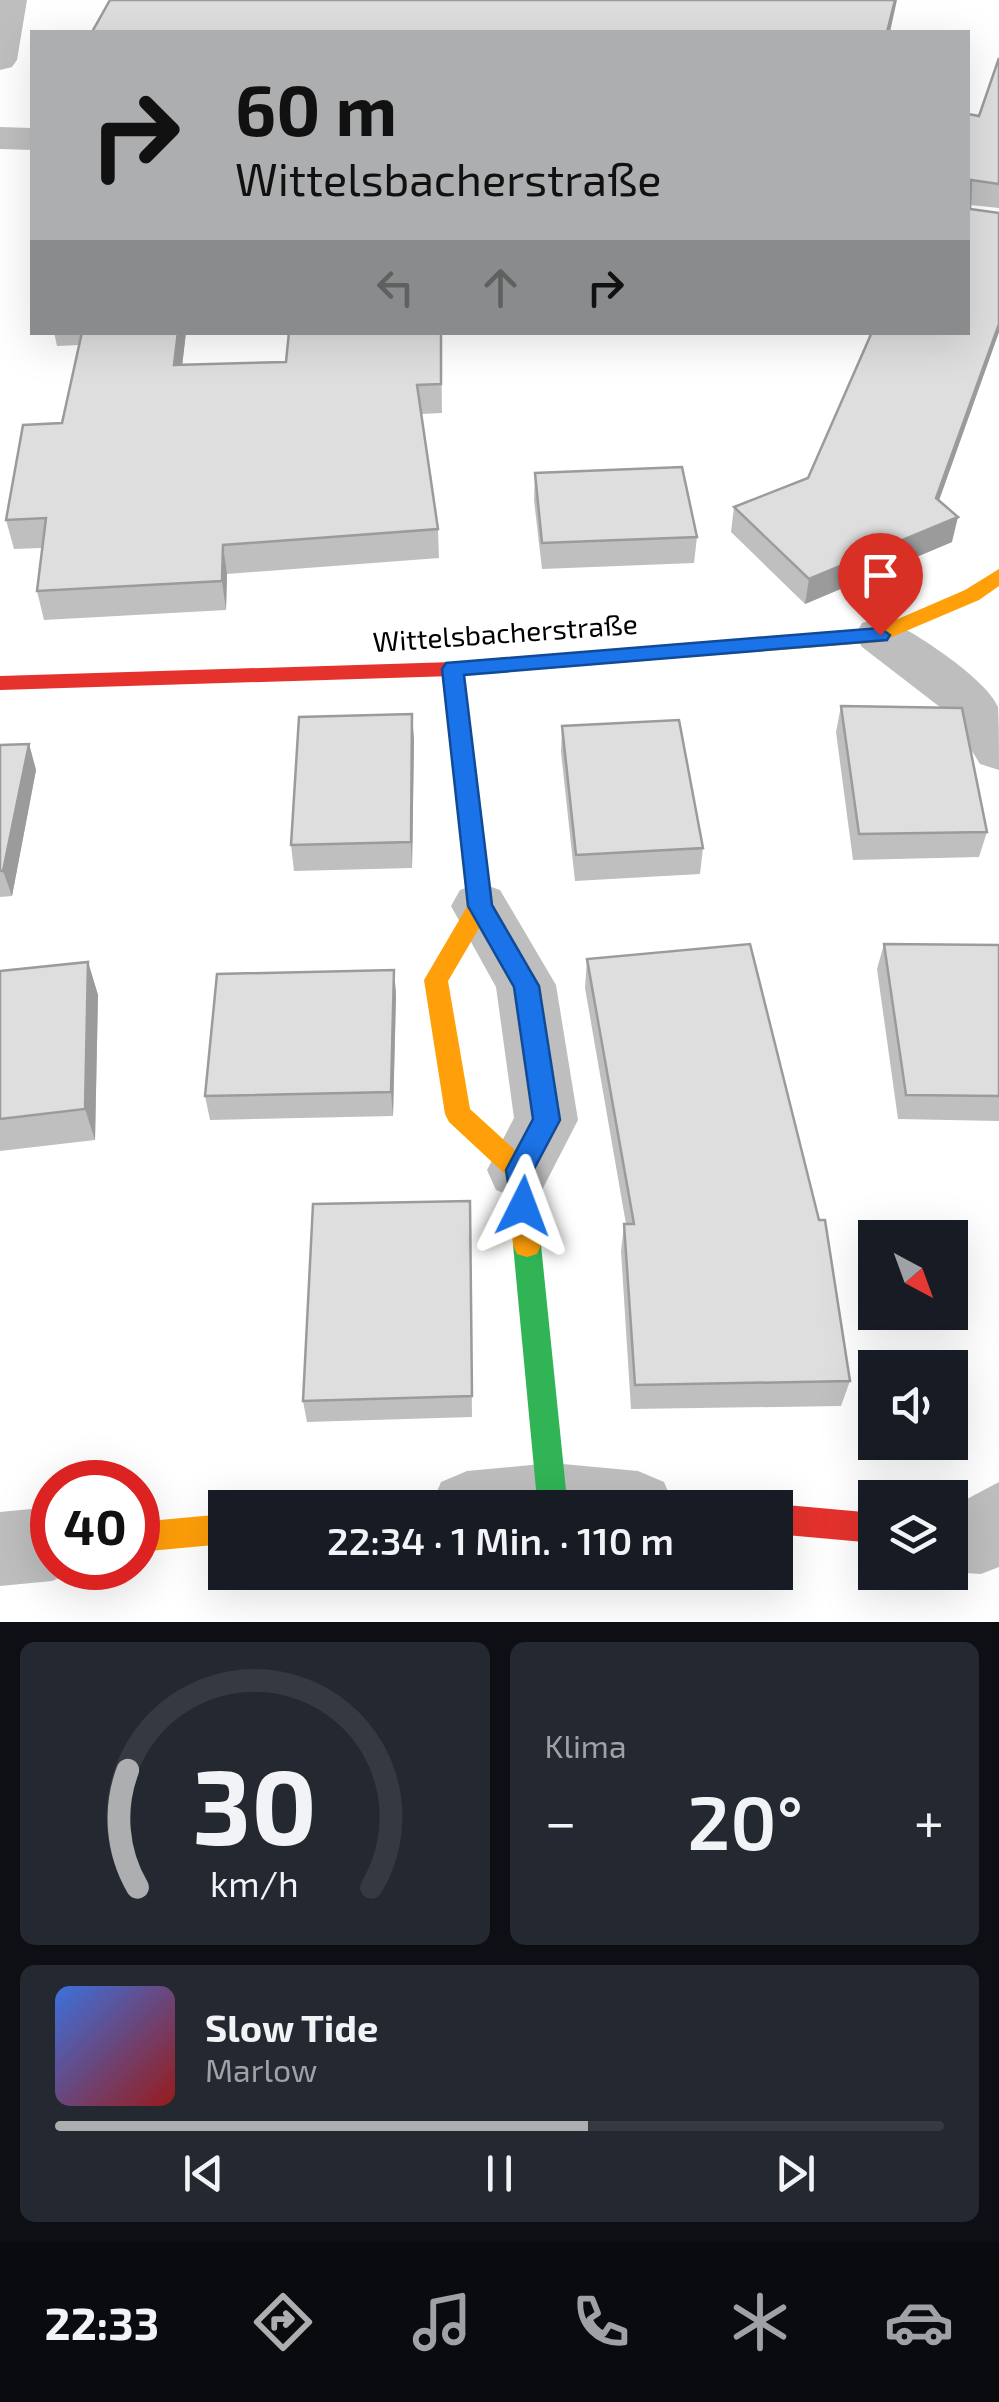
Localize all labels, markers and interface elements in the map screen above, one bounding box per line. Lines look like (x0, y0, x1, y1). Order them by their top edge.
text: 60 m (235, 66, 397, 150)
icon: right (70, 70, 200, 200)
text: Wittelsbacherstraße (235, 151, 662, 205)
icon: left (368, 260, 423, 315)
icon: ahead (473, 260, 528, 315)
icon: right (578, 260, 633, 315)
pin (838, 533, 923, 636)
icon: arrive (853, 548, 908, 603)
street label: Wittelsbacherstraße (371, 606, 639, 658)
position arrow (471, 1154, 575, 1258)
north arrow (858, 1220, 968, 1330)
map controls (858, 1220, 968, 1590)
button: sound (858, 1350, 968, 1460)
speed limit sign: 40 (30, 1460, 160, 1590)
button: layers (858, 1480, 968, 1590)
text: 22:34 · 1 Min. · 110 m (327, 1517, 674, 1563)
text: Klima (545, 1726, 626, 1764)
text: 30 (192, 1741, 317, 1866)
text: 20° (687, 1775, 803, 1865)
text: − (545, 1787, 577, 1853)
text: + (914, 1787, 944, 1853)
text: km/h (210, 1861, 299, 1904)
text: Slow Tide (205, 2004, 378, 2050)
text: Marlow (205, 2050, 317, 2088)
icon: previous (176, 2146, 231, 2201)
icon: pause (472, 2146, 527, 2201)
icon: next (768, 2146, 823, 2201)
icon: directions (248, 2287, 318, 2357)
icon: music (407, 2287, 477, 2357)
icon: phone (566, 2287, 636, 2357)
icon: climate (725, 2287, 795, 2357)
icon: car (884, 2287, 954, 2357)
text: 22:33 (45, 2295, 159, 2349)

